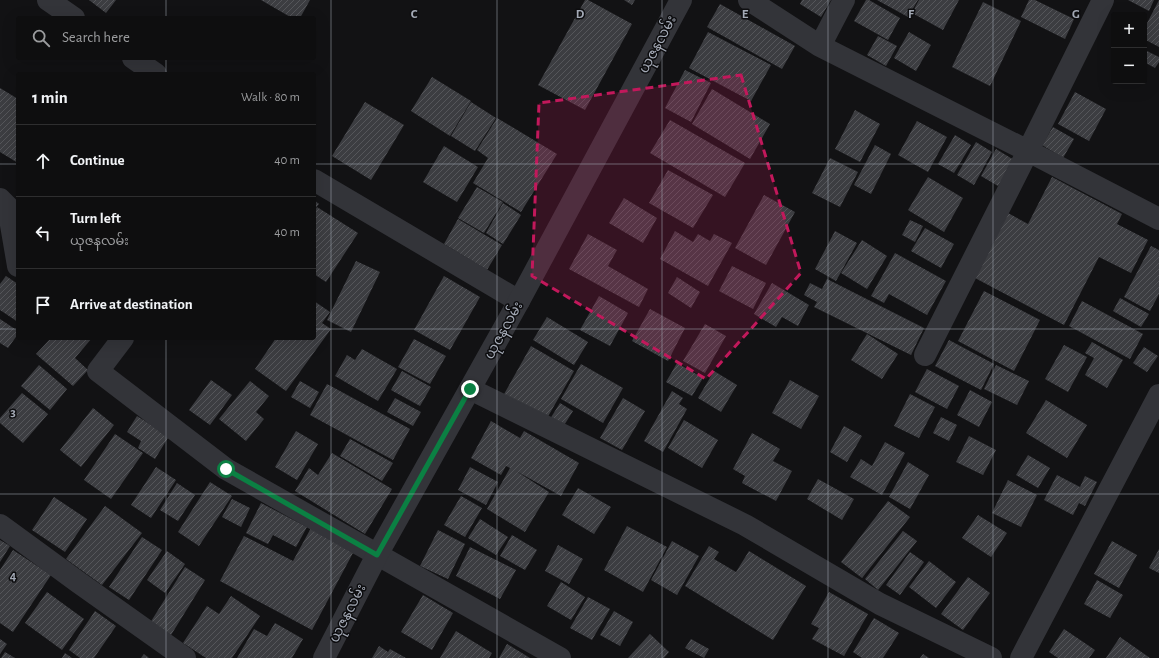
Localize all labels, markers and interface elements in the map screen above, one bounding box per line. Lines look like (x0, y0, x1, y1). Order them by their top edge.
text: C (411, 8, 418, 21)
text: D (576, 8, 585, 21)
text: E (742, 8, 749, 21)
text: F (908, 8, 915, 21)
text: G (1072, 8, 1080, 21)
street label: ယုဇနလမ်း (633, 11, 682, 78)
map controls (1111, 12, 1147, 84)
button: + (1111, 12, 1147, 48)
search box (16, 16, 316, 60)
icon: search (30, 27, 52, 49)
text: Search here (62, 30, 130, 45)
button: − (1111, 48, 1147, 84)
text: 1 min (32, 89, 68, 106)
text: Walk · 80 m (241, 91, 300, 104)
icon: ahead (32, 150, 54, 172)
text: Continue (70, 153, 125, 168)
text: 40 m (274, 154, 300, 167)
text: Turn left (70, 211, 121, 226)
icon: left (32, 222, 54, 244)
text: 40 m (274, 226, 300, 239)
text: ယုဇနလမ်း (70, 235, 129, 248)
icon: arrive (32, 294, 54, 316)
text: Arrive at destination (70, 297, 193, 312)
street label: ယုဇနလမ်း (479, 297, 529, 364)
route end (461, 380, 479, 398)
text: 3 (10, 406, 16, 419)
route start (217, 460, 235, 478)
text: 4 (10, 570, 17, 583)
street label: ယုဇနလမ်း (324, 580, 372, 647)

